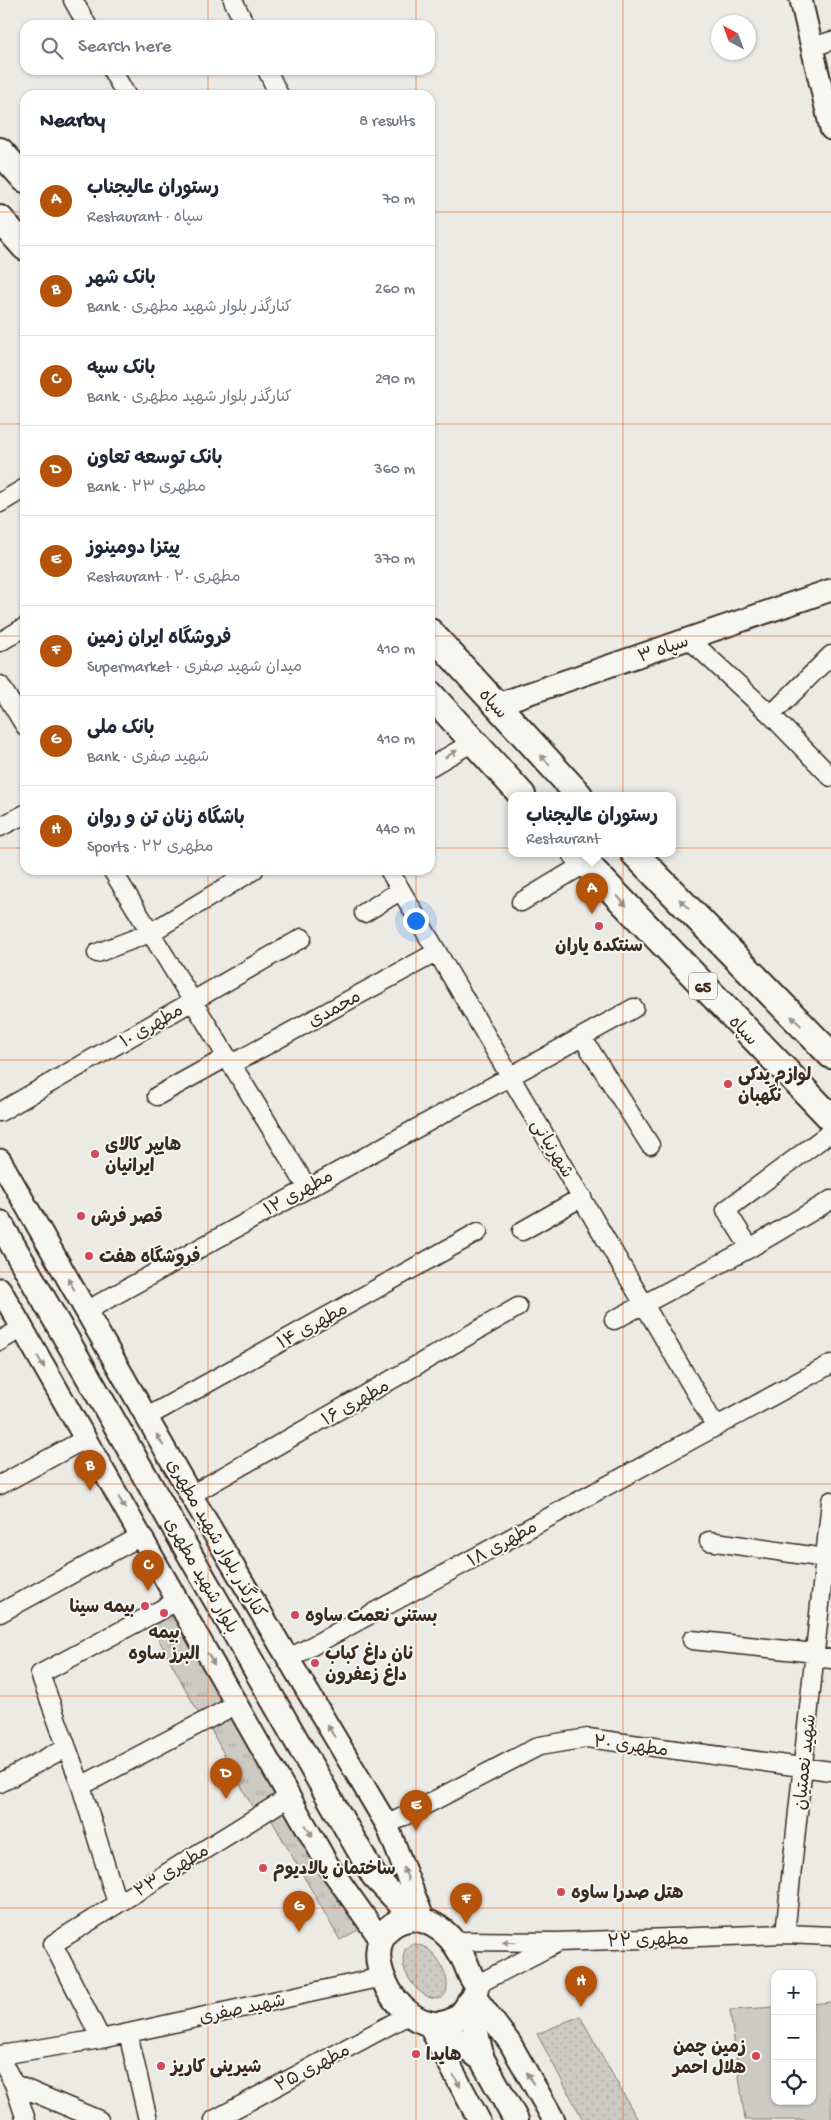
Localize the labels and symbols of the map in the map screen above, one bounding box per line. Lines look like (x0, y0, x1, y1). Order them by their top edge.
north arrow (711, 15, 756, 60)
street label: سپاه ۳ (636, 632, 692, 669)
street label: سپاه (473, 685, 511, 724)
one-way arrow (444, 750, 459, 758)
one-way arrow (539, 754, 551, 766)
pin: A (576, 873, 608, 914)
one-way arrow (616, 895, 628, 907)
one-way arrow (678, 898, 690, 910)
your location (403, 908, 429, 934)
marker: سنتکده یاران (593, 920, 605, 932)
place label: سنتکده یاران (555, 937, 643, 958)
road number: 65 (689, 972, 717, 999)
street label: محمدی (305, 987, 365, 1033)
street label: مطهری ۱۰ (117, 1001, 188, 1054)
street label: سپاه (723, 1012, 761, 1051)
one-way arrow (791, 1015, 803, 1027)
place label: لوازم یدکی نگهبان (738, 1066, 811, 1108)
marker: لوازم یدکی نگهبان (722, 1078, 734, 1090)
street label: شهرنیانی (525, 1116, 577, 1183)
place label: هایپر کالای ایرانیان (105, 1136, 182, 1178)
marker: هایپر کالای ایرانیان (89, 1148, 101, 1160)
street label: مطهری ۱۲ (261, 1167, 337, 1222)
place label: قصر فرش (91, 1206, 163, 1229)
marker: قصر فرش (75, 1210, 87, 1222)
place label: فروشگاه هفت (99, 1245, 200, 1269)
marker: فروشگاه هفت (83, 1250, 95, 1262)
one-way arrow (66, 1277, 75, 1290)
street label: مطهری ۱۴ (274, 1299, 352, 1355)
one-way arrow (37, 1355, 46, 1368)
street label: مطهری ۱۶ (319, 1376, 394, 1432)
one-way arrow (156, 1433, 164, 1447)
pin: B (74, 1450, 106, 1491)
street label: کنارگذر بلوار شهید مطهری (162, 1454, 272, 1622)
one-way arrow (117, 1496, 126, 1510)
street label: بلوار شهید مطهری (160, 1513, 244, 1637)
street label: مطهری ۱۸ (465, 1518, 542, 1573)
pin: C (132, 1550, 164, 1591)
place label: بیمه سینا (69, 1598, 135, 1619)
marker: بیمه سینا (139, 1600, 151, 1612)
marker: بیمه البرز ساوه (158, 1607, 170, 1619)
place label: بستنی نعمت ساوه (305, 1607, 437, 1628)
marker: بستنی نعمت ساوه (289, 1609, 301, 1621)
place label: بیمه البرز ساوه (128, 1624, 200, 1666)
place label: نان داغ کباب داغ زعفرون (325, 1642, 413, 1687)
one-way arrow (207, 1652, 215, 1667)
marker: نان داغ کباب داغ زعفرون (309, 1657, 321, 1669)
street label: شهید نعمتیان (791, 1713, 822, 1811)
one-way arrow (327, 1724, 336, 1737)
street label: مطهری ۲۰ (592, 1732, 669, 1762)
pin: D (210, 1758, 242, 1799)
pin: E (400, 1790, 432, 1831)
one-way arrow (304, 1824, 313, 1838)
street label: مطهری ۲۳ (131, 1841, 214, 1903)
place label: ساختمان پالادیوم (273, 1860, 396, 1882)
marker: ساختمان پالادیوم (257, 1862, 269, 1874)
one-way arrow (402, 1867, 409, 1882)
pin: F (450, 1883, 482, 1924)
place label: هتل صدرا ساوه (571, 1884, 684, 1905)
marker: هتل صدرا ساوه (555, 1886, 567, 1898)
pin: G (283, 1891, 315, 1932)
street label: مطهری ۲۲ (607, 1930, 689, 1953)
one-way arrow (500, 1938, 516, 1946)
pin: H (565, 1966, 597, 2007)
street label: شهید صفری (198, 1991, 287, 2030)
place label: زمین چمن هلال احمر (671, 2038, 746, 2080)
street label: مطهری ۲۵ (272, 2041, 354, 2098)
place label: هایدا (426, 2046, 462, 2067)
marker: هایدا (410, 2048, 422, 2060)
marker: زمین چمن هلال احمر (750, 2050, 762, 2062)
place label: شیرینی کاریز (169, 2058, 261, 2079)
marker: شیرینی کاریز (155, 2060, 167, 2072)
one-way arrow (525, 2071, 534, 2084)
one-way arrow (453, 2073, 461, 2088)

